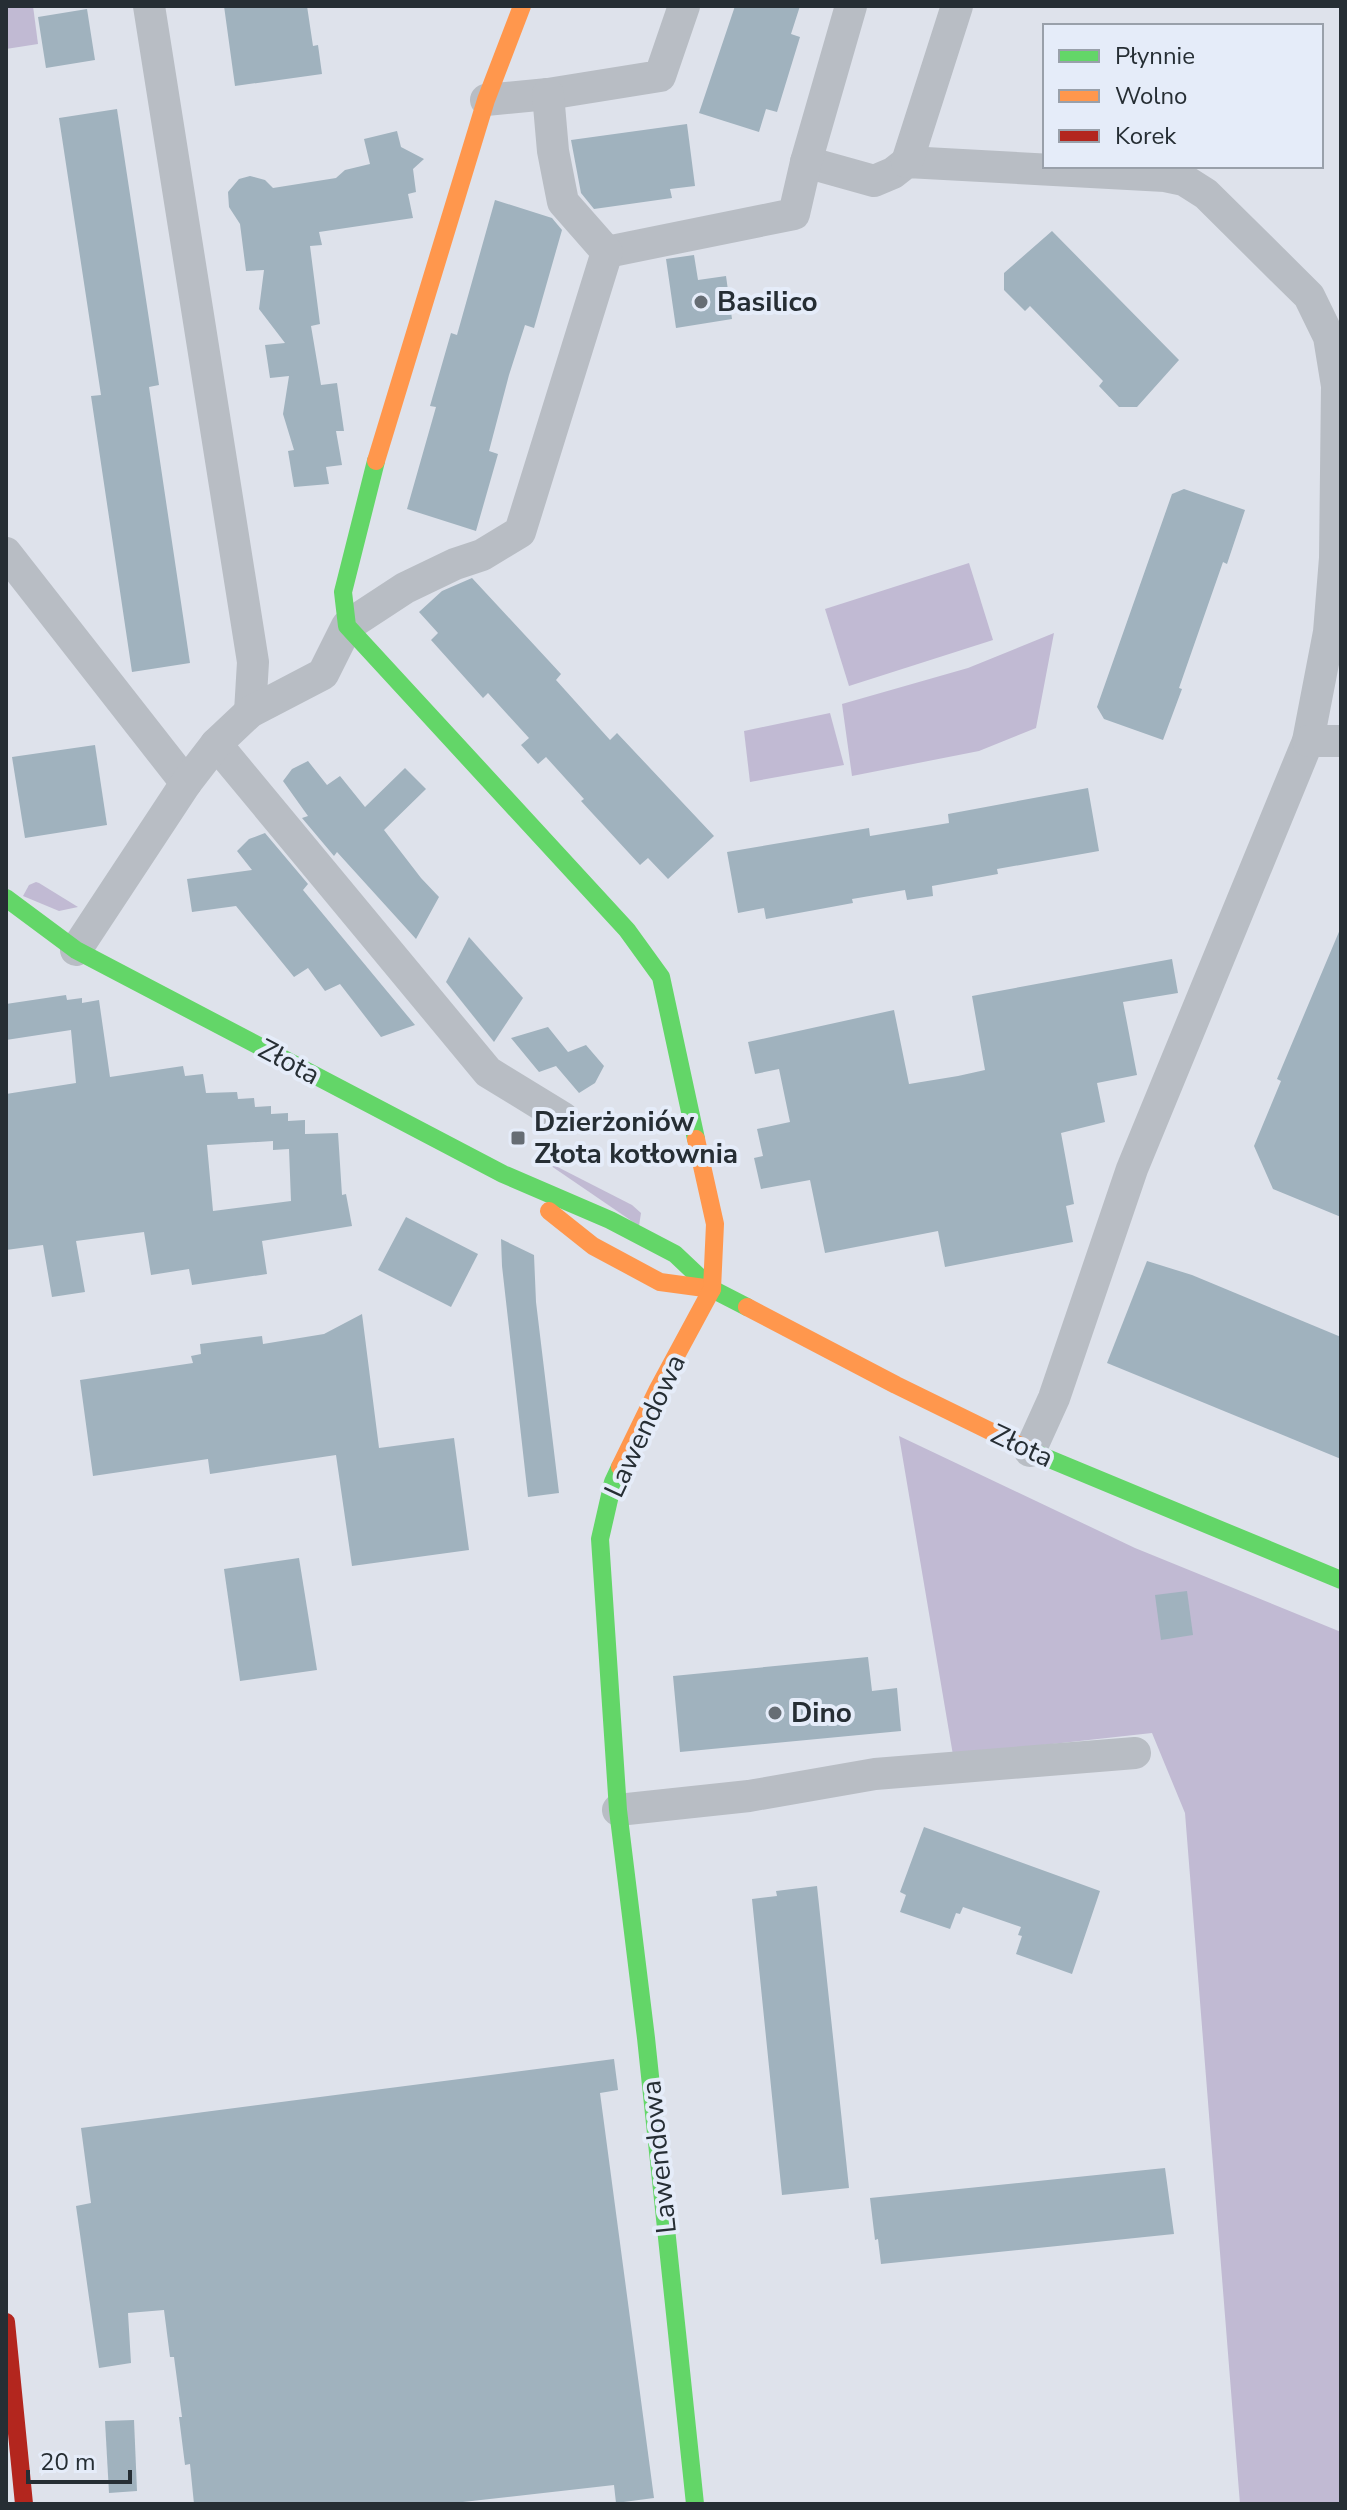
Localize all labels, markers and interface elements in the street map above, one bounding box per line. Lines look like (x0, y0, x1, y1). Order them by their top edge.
legend (1043, 24, 1323, 168)
text: Płynnie (1115, 40, 1195, 72)
text: Wolno (1115, 80, 1187, 112)
text: Korek (1115, 120, 1177, 152)
place label: Basilico (717, 283, 818, 321)
marker: Basilico (692, 293, 710, 311)
street label: Złota (252, 1030, 326, 1094)
place label: Dzierżoniów Złota kotłownia (534, 1103, 738, 1173)
marker: Dzierżoniów Złota kotłownia (509, 1129, 527, 1147)
street label: Lawendowa (595, 1348, 695, 1504)
street label: Złota (985, 1415, 1059, 1477)
place label: Dino (791, 1694, 852, 1732)
marker: Dino (766, 1704, 784, 1722)
street label: Lawendowa (632, 2079, 686, 2235)
scale bar (28, 2434, 130, 2484)
text: 20 m (40, 2446, 96, 2478)

